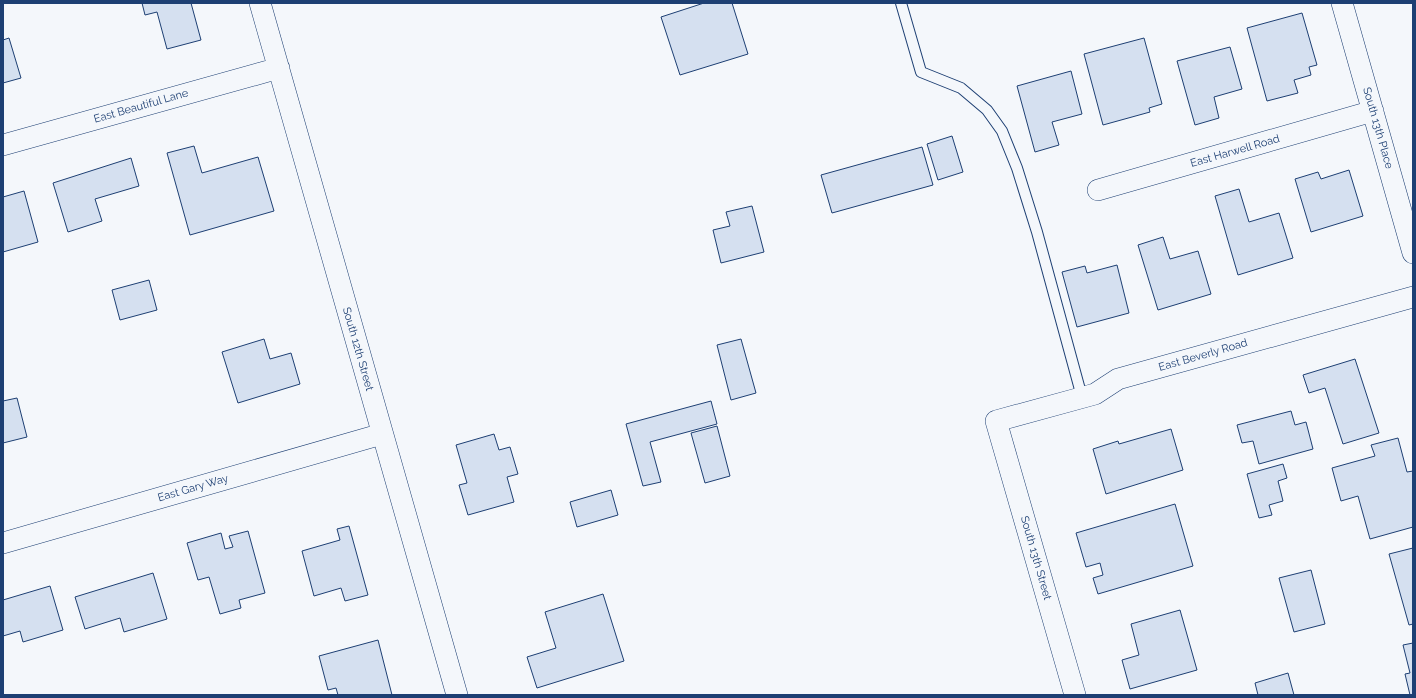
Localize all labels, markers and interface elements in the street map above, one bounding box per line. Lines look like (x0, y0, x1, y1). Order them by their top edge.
street label: East Beautiful Lane (92, 86, 190, 126)
street label: South 13th Place (1360, 86, 1396, 171)
street label: East Harwell Road (1189, 132, 1281, 170)
street label: South 12th Street (340, 306, 376, 393)
street label: East Beverly Road (1157, 336, 1249, 374)
street label: East Gary Way (156, 472, 230, 504)
street label: South 13th Street (1018, 515, 1054, 602)

